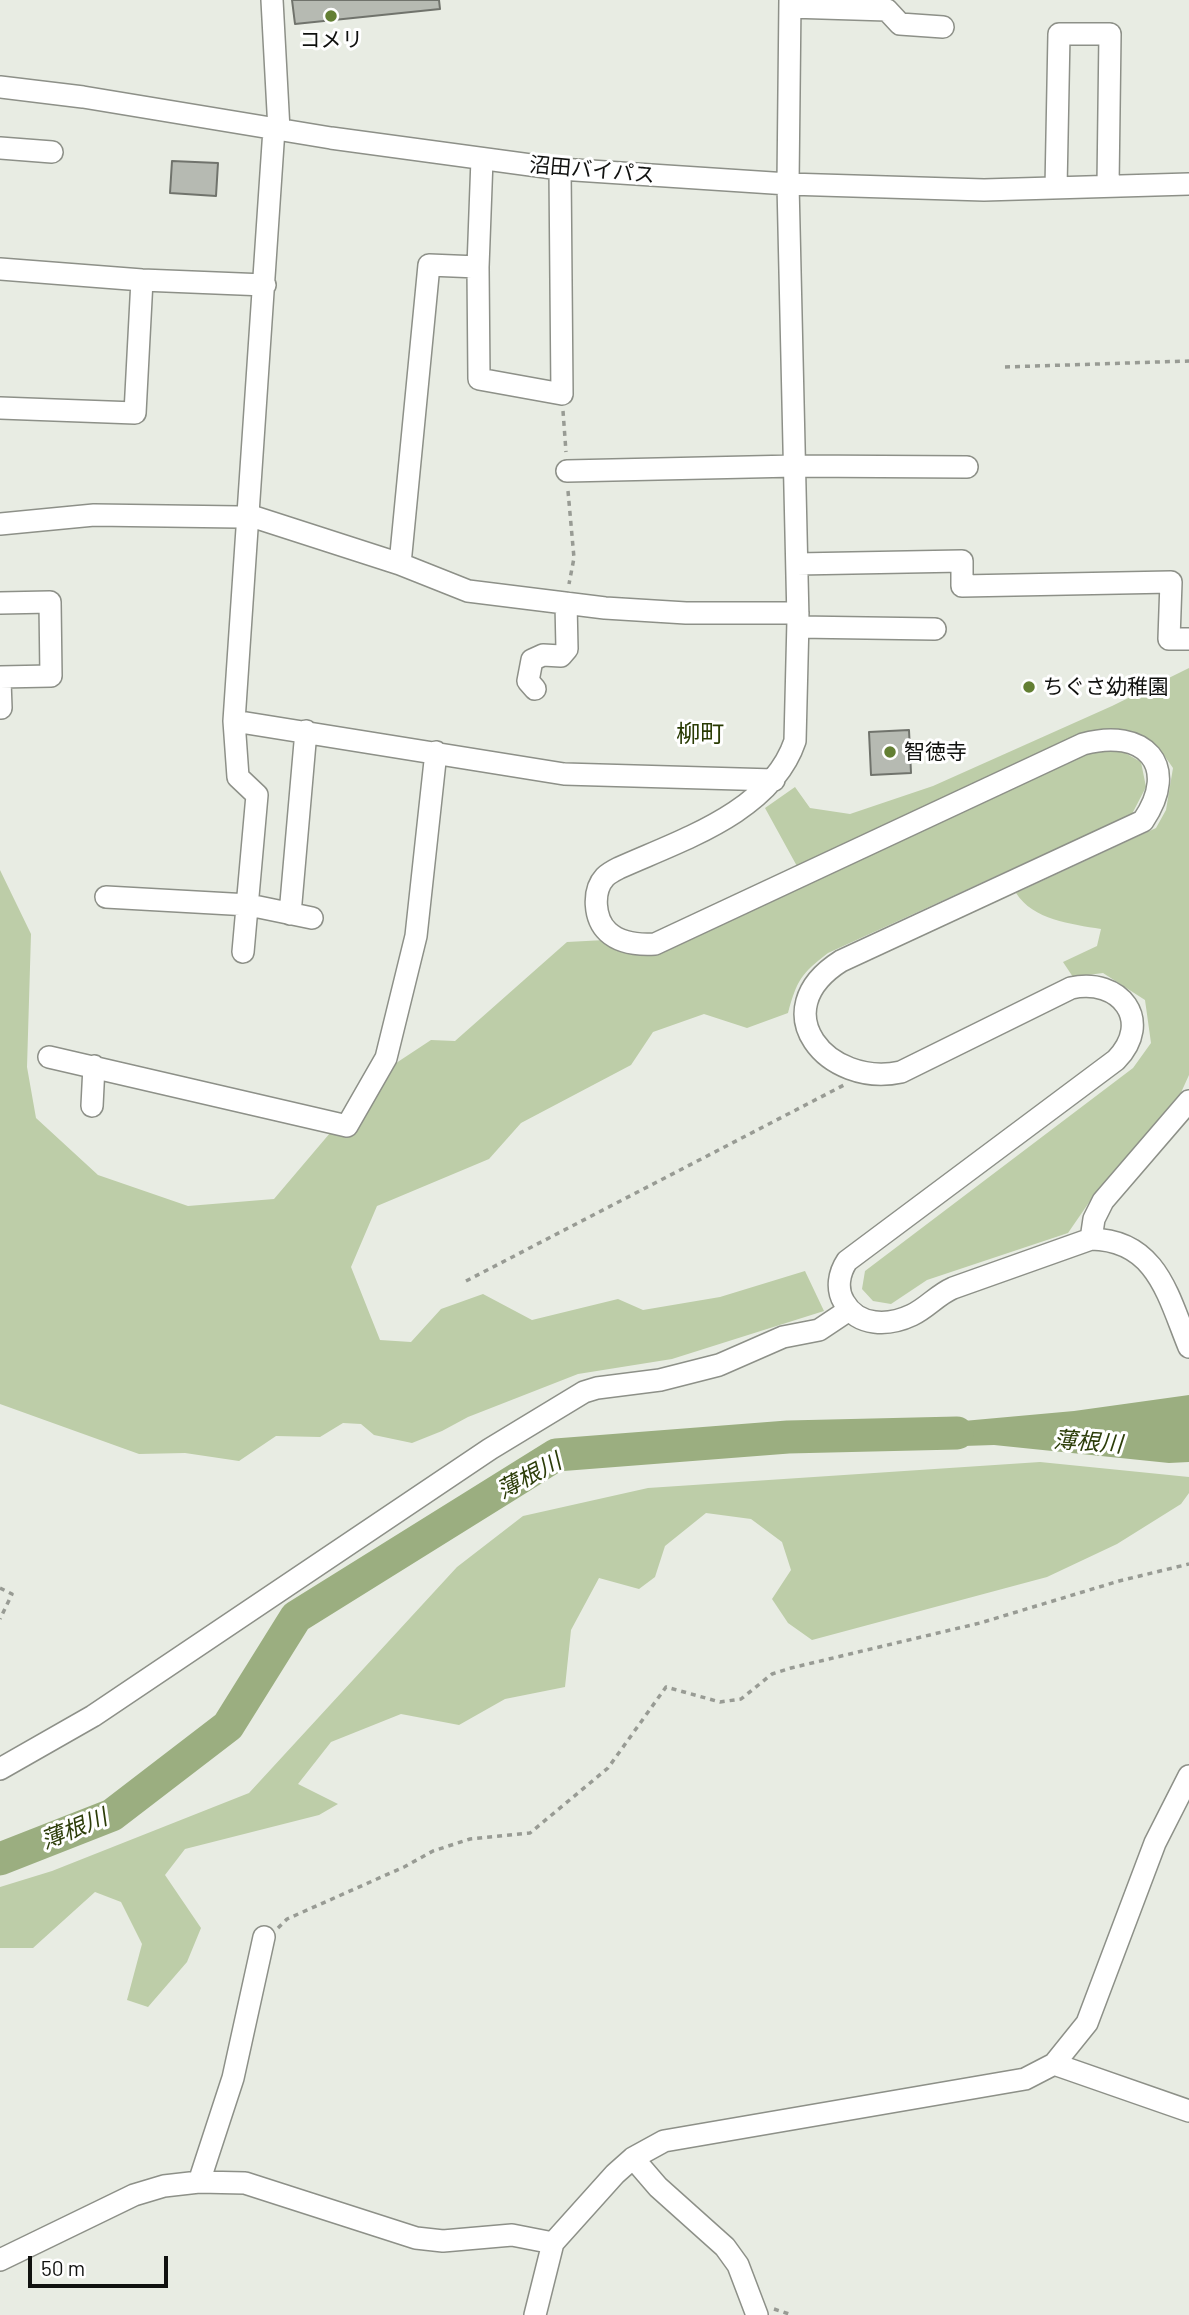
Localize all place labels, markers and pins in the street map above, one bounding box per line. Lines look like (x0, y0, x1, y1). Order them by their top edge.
marker: コメリ (323, 8, 339, 24)
place label: コメリ (300, 27, 362, 53)
place label: ちぐさ幼稚園 (1043, 674, 1169, 700)
marker: ちぐさ幼稚園 (1021, 679, 1037, 695)
place label: 智徳寺 (904, 739, 967, 765)
marker: 智徳寺 (882, 744, 898, 760)

